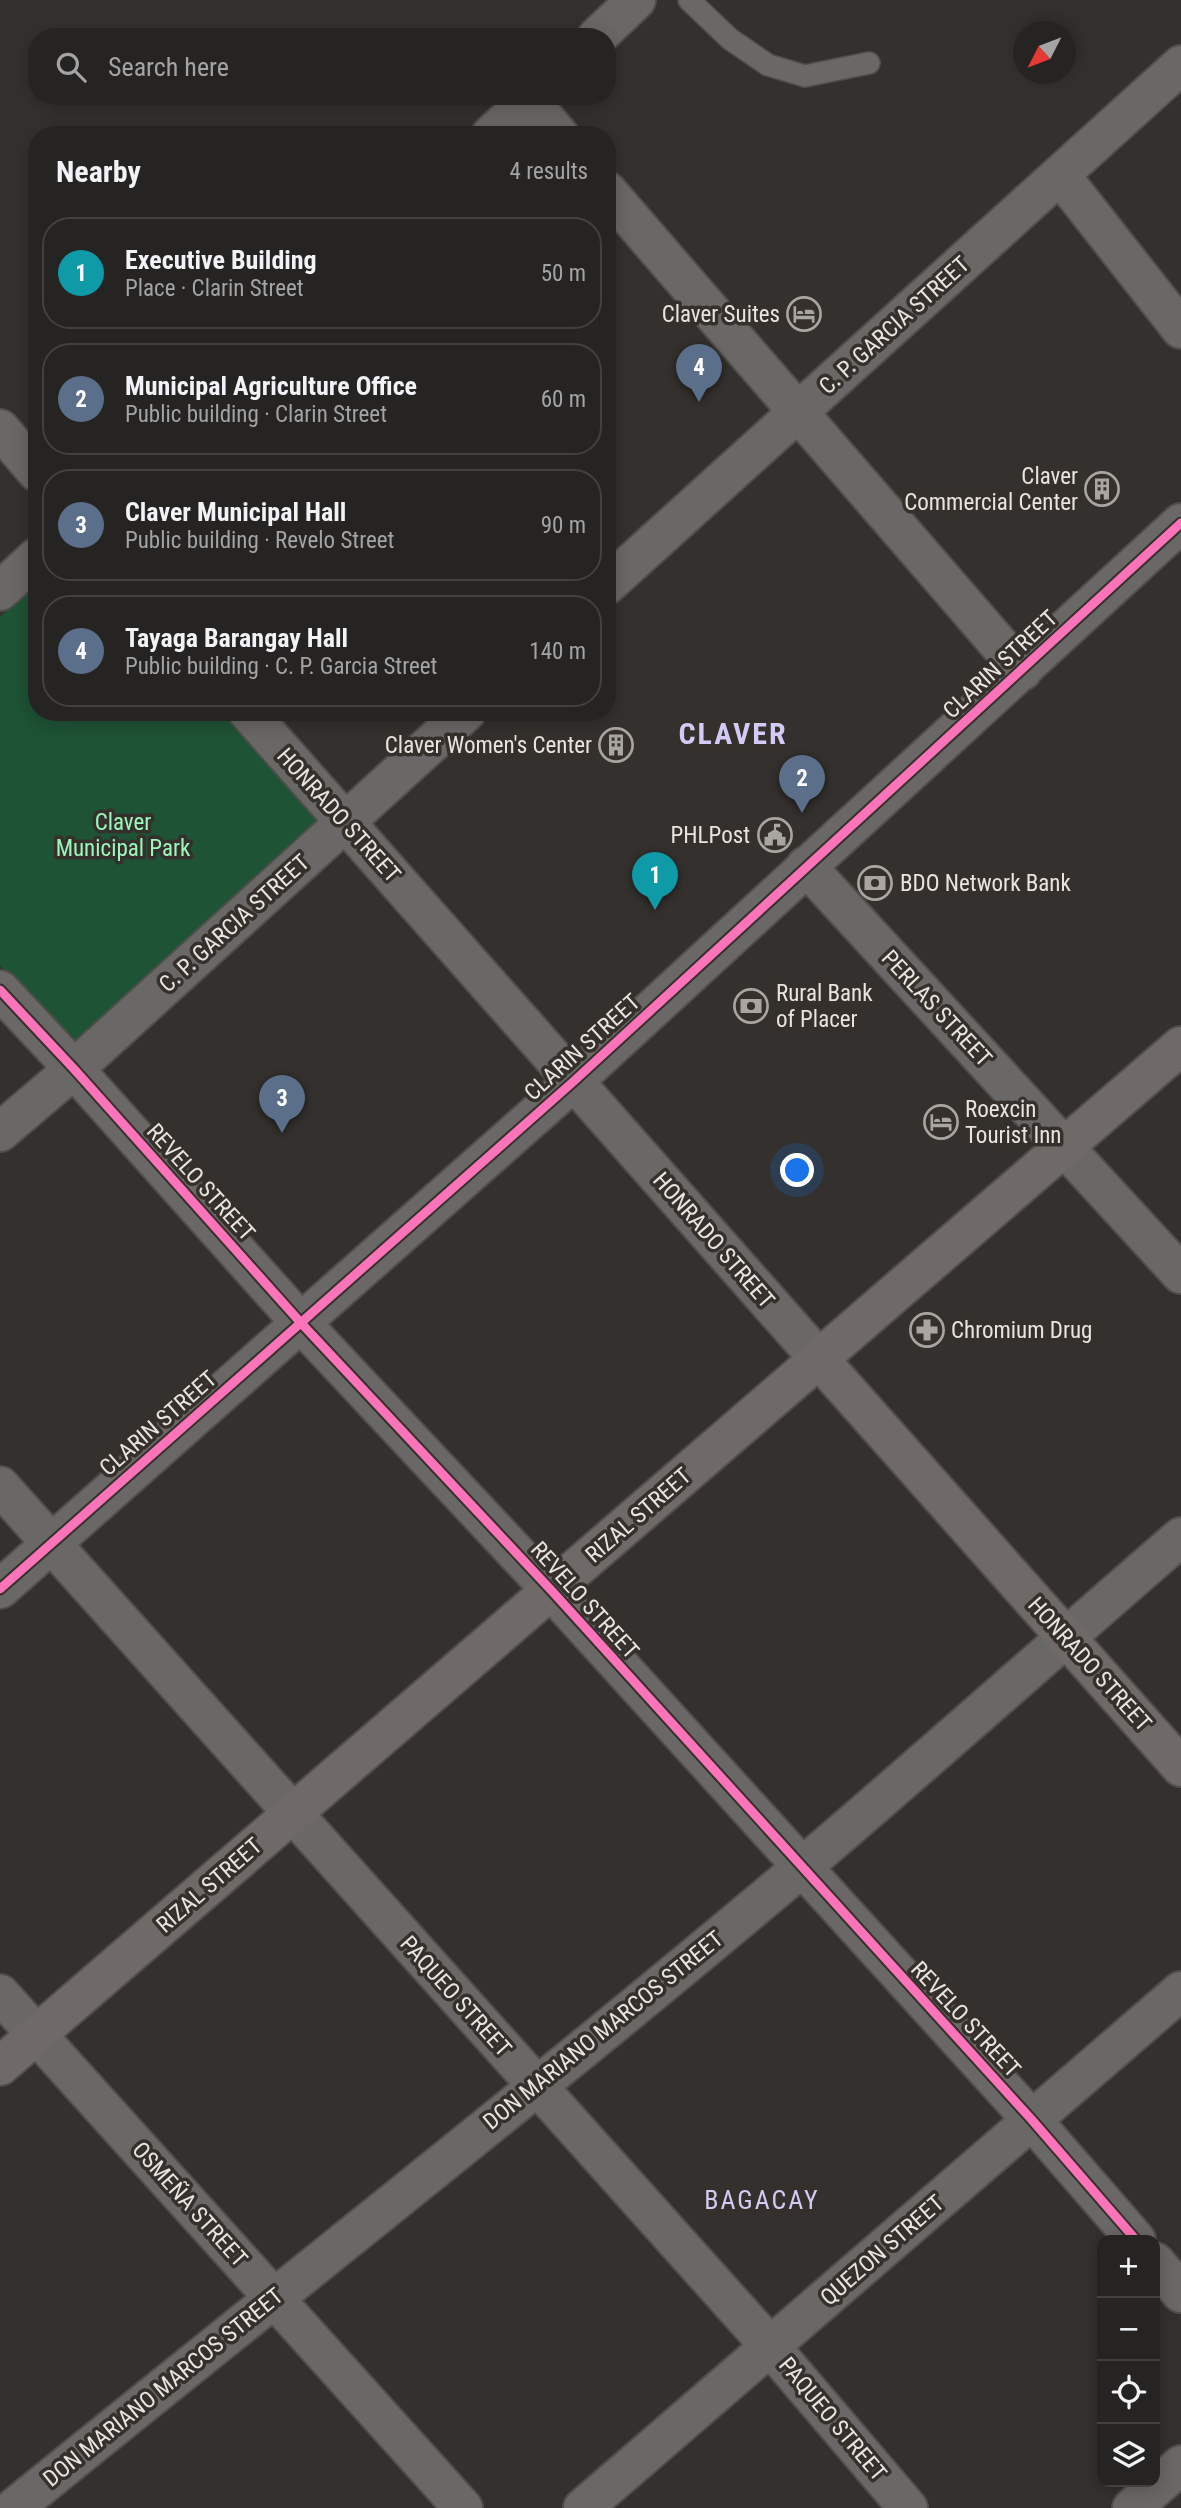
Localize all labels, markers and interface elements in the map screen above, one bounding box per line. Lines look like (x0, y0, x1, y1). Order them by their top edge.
north arrow (1013, 21, 1076, 84)
search box (28, 28, 616, 105)
icon: search (52, 48, 90, 86)
text: Search here (108, 52, 229, 82)
text: Nearby (56, 154, 141, 189)
text: 4 results (510, 158, 588, 185)
text: Executive Building (125, 245, 317, 275)
street label: C. P. GARCIA STREET (814, 251, 975, 400)
text: 1 (75, 260, 87, 287)
text: 50 m (541, 260, 586, 287)
text: Place · Clarin Street (125, 275, 304, 302)
hotel icon: Claver Suites (785, 295, 823, 333)
place label: Claver Suites (662, 301, 780, 328)
pin: 4 (676, 344, 722, 402)
text: Municipal Agriculture Office (125, 371, 417, 401)
text: 2 (75, 386, 87, 413)
text: 60 m (541, 386, 586, 413)
text: Public building · Clarin Street (125, 401, 387, 428)
place label: Claver Commercial Center (904, 463, 1078, 516)
building icon: Claver Commercial Center (1083, 470, 1121, 508)
text: Claver Municipal Hall (125, 497, 346, 527)
text: 3 (75, 512, 87, 539)
text: 90 m (541, 512, 586, 539)
text: Public building · Revelo Street (125, 527, 394, 554)
street label: CLARIN STREET (938, 605, 1063, 724)
text: Tayaga Barangay Hall (125, 623, 348, 653)
text: 4 (75, 638, 87, 665)
text: 140 m (529, 638, 586, 665)
text: Public building · C. P. Garcia Street (125, 653, 437, 680)
district label: CLAVER (678, 716, 788, 751)
building icon: Claver Women's Center (597, 726, 635, 764)
place label: Claver Women's Center (385, 732, 592, 759)
street label: HONRADO STREET (271, 743, 406, 888)
pin: 2 (779, 755, 825, 813)
park label: Claver Municipal Park (56, 809, 191, 862)
public building icon: PHLPost (756, 816, 794, 854)
place label: PHLPost (671, 822, 750, 849)
street label: C. P. GARCIA STREET (154, 849, 315, 998)
pin: 1 (632, 852, 678, 910)
bank icon: BDO Network Bank (856, 864, 894, 902)
place label: BDO Network Bank (900, 870, 1071, 897)
street label: PERLAS STREET (876, 945, 997, 1072)
place label: Rural Bank of Placer (776, 980, 873, 1033)
bank icon: Rural Bank of Placer (732, 987, 770, 1025)
street label: CLARIN STREET (519, 988, 646, 1106)
pin: 3 (259, 1075, 305, 1133)
place label: Roexcin Tourist Inn (965, 1096, 1061, 1149)
hotel icon: Roexcin Tourist Inn (922, 1103, 960, 1141)
street label: REVELO STREET (141, 1118, 260, 1247)
your location (780, 1153, 814, 1187)
street label: HONRADO STREET (647, 1167, 780, 1314)
pharmacy icon: Chromium Drug (908, 1311, 946, 1349)
place label: Chromium Drug (951, 1317, 1092, 1344)
street label: CLARIN STREET (94, 1365, 222, 1481)
street label: RIZAL STREET (580, 1462, 697, 1568)
street label: REVELO STREET (525, 1536, 644, 1665)
street label: HONRADO STREET (1022, 1592, 1157, 1737)
street label: RIZAL STREET (151, 1832, 268, 1938)
street label: DON MARIANO MARCOS STREET (478, 1925, 729, 2135)
street label: PAQUEO STREET (394, 1931, 517, 2062)
street label: REVELO STREET (905, 1956, 1026, 2083)
street label: OSMEÑA STREET (126, 2136, 254, 2272)
district label: BAGACAY (704, 2185, 820, 2215)
street label: QUEZON STREET (815, 2190, 949, 2311)
map controls (1097, 2235, 1160, 2487)
button: + (1097, 2235, 1160, 2298)
street label: DON MARIANO MARCOS STREET (38, 2282, 289, 2492)
button: − (1097, 2298, 1160, 2361)
street label: PAQUEO STREET (773, 2352, 892, 2487)
button: locate (1097, 2361, 1160, 2424)
button: layers (1097, 2424, 1160, 2487)

